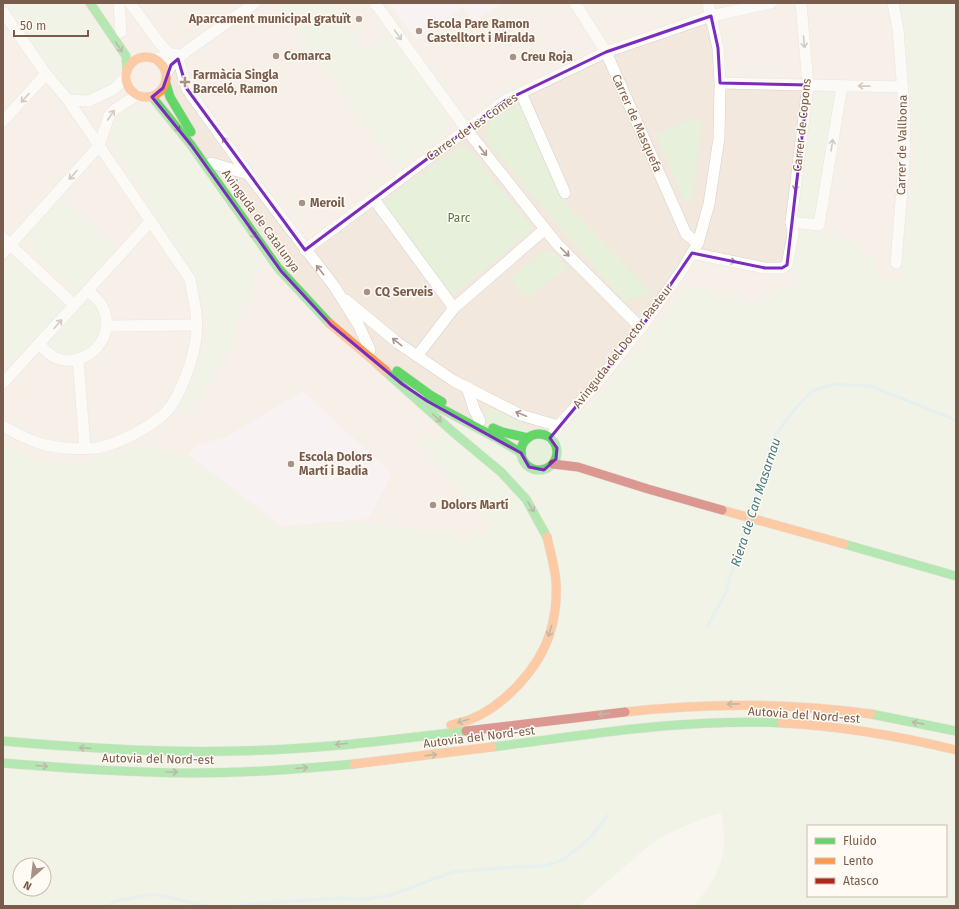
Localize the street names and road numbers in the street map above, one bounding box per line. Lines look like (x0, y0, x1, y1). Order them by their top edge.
street label: Carrer de Masquefa (609, 72, 665, 174)
street label: Carrer de Copons (790, 77, 814, 172)
street label: Carrer de les Comes (424, 90, 521, 164)
street label: Carrer de Vallbona (894, 95, 910, 195)
street label: Avinguda de Catalunya (219, 167, 303, 275)
street label: Avinguda del Doctor Pasteur (570, 281, 676, 411)
street label: Autovia del Nord-est (747, 704, 861, 726)
street label: Autovia del Nord-est (422, 723, 536, 751)
street label: Autovia del Nord-est (102, 751, 215, 767)

